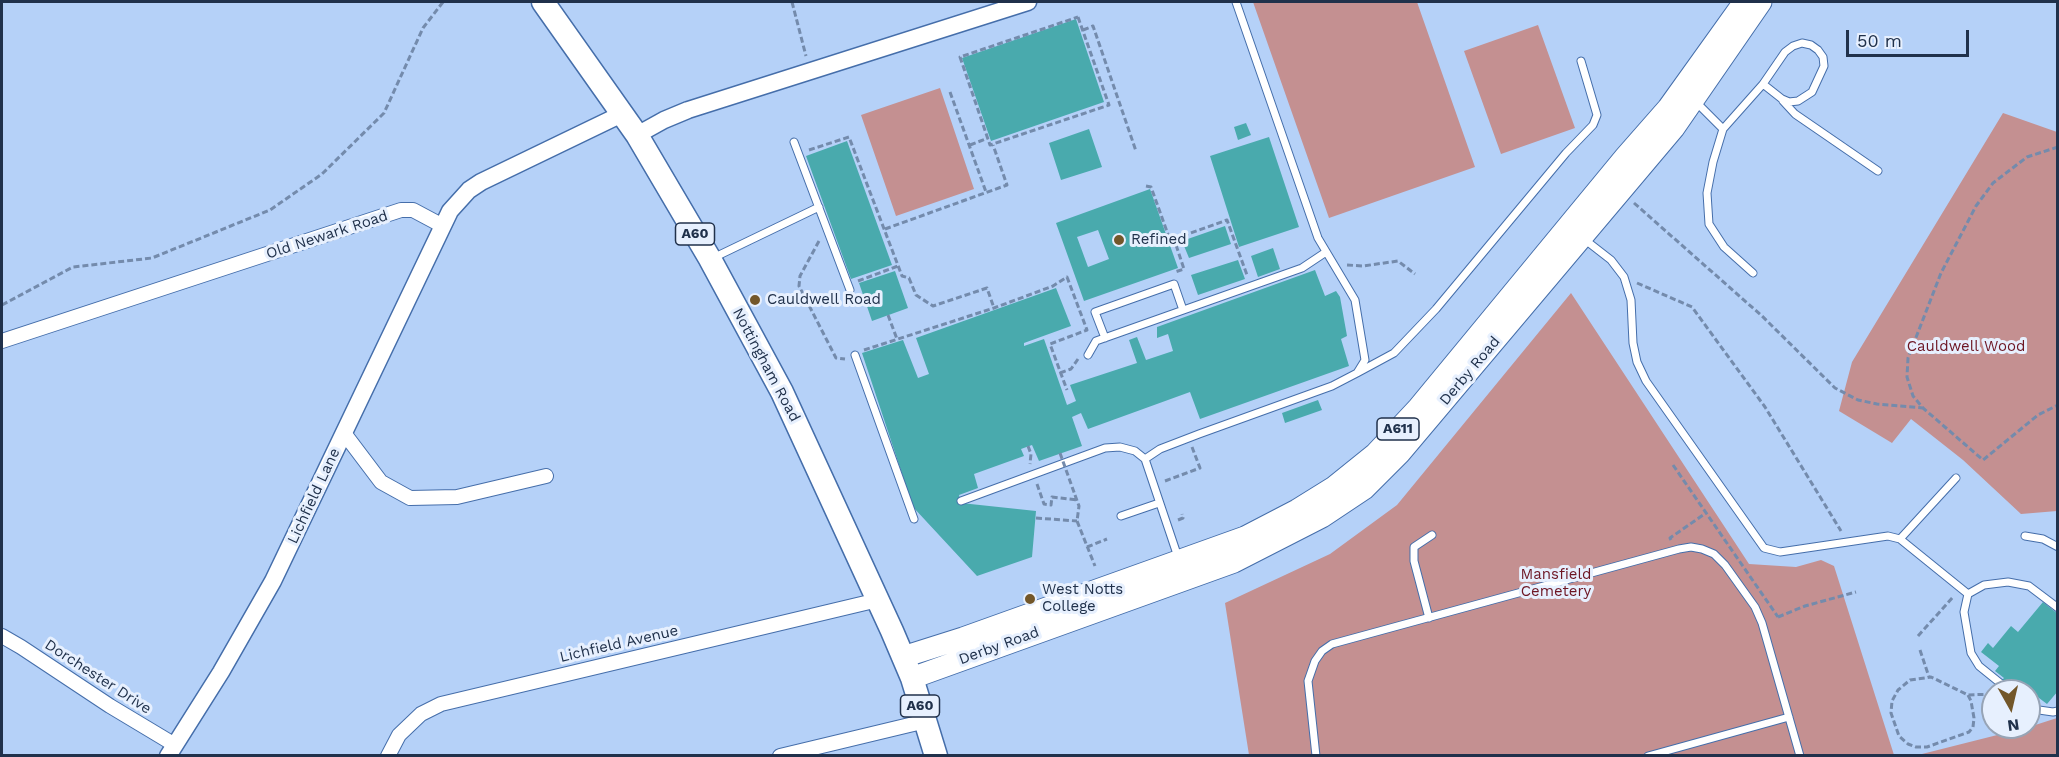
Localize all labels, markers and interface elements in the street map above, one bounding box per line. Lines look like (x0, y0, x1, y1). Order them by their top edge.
scale bar (1849, 18, 1972, 56)
text: 50 m (1857, 30, 1902, 51)
street label: Old Newark Road (264, 207, 390, 263)
road number: A60 (676, 223, 714, 245)
place label: Refined (1131, 231, 1187, 249)
marker: Refined (1112, 233, 1126, 247)
place label: Cauldwell Road (767, 291, 881, 309)
marker: Cauldwell Road (748, 293, 762, 307)
street label: Nottingham Road (728, 305, 804, 425)
street label: Derby Road (1436, 333, 1504, 409)
park label: Cauldwell Wood (1907, 338, 2025, 356)
road number: A611 (1377, 418, 1419, 440)
street label: Lichfield Lane (284, 445, 344, 547)
park label: Mansfield Cemetery (1521, 566, 1591, 601)
place label: West Notts College (1042, 581, 1123, 616)
marker: West Notts College (1023, 592, 1037, 606)
street label: Lichfield Avenue (558, 622, 680, 666)
street label: Derby Road (956, 623, 1042, 669)
street label: Dorchester Drive (41, 636, 155, 718)
north arrow (1981, 679, 2041, 739)
road number: A60 (900, 695, 940, 717)
text: N (2006, 715, 2020, 736)

